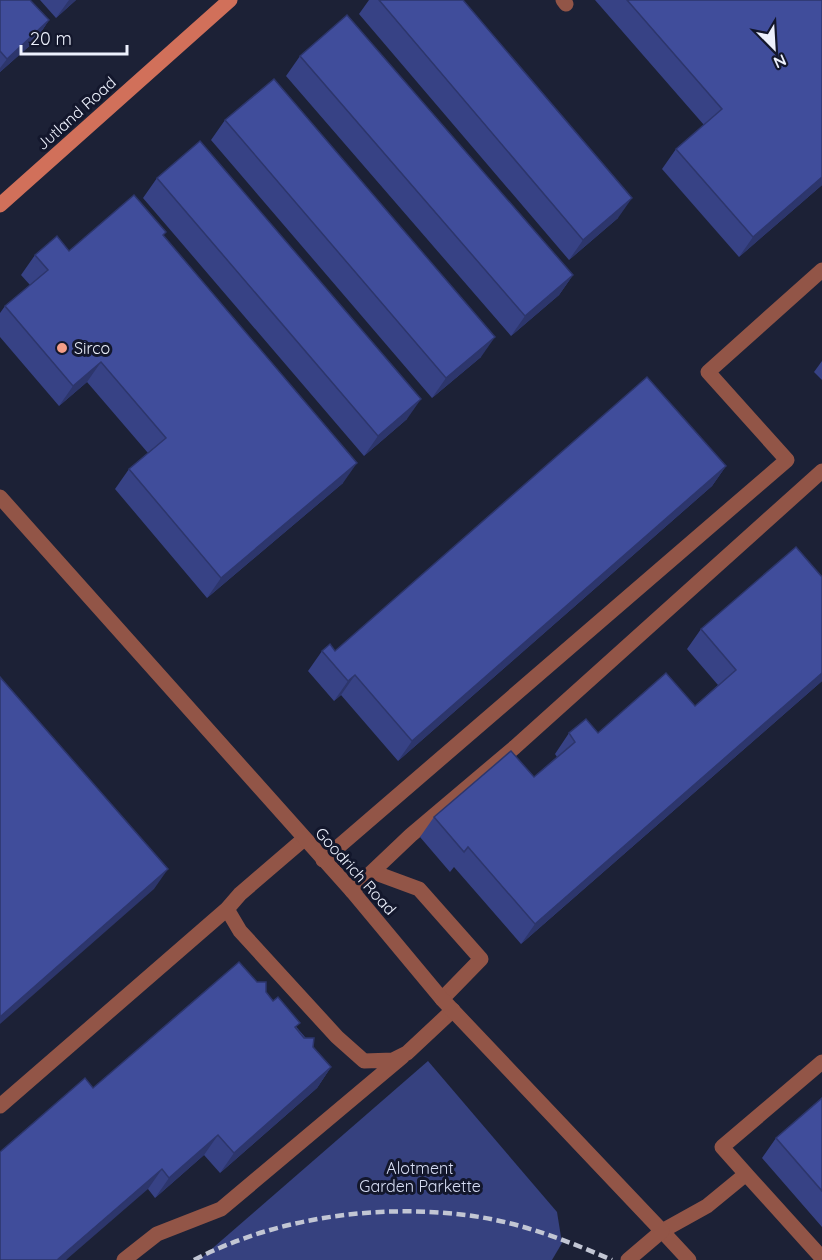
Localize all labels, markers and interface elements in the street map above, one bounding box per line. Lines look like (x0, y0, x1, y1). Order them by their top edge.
scale bar (21, 18, 128, 56)
north arrow (744, 18, 804, 78)
text: 20 m (30, 27, 72, 50)
text: N (771, 50, 790, 73)
street label: Jutland Road (32, 72, 120, 154)
place label: Sirco (74, 338, 110, 358)
marker: Sirco (55, 341, 69, 355)
street label: Goodrich Road (311, 823, 401, 919)
park label: Alotment Garden Parkette (359, 1158, 481, 1196)

